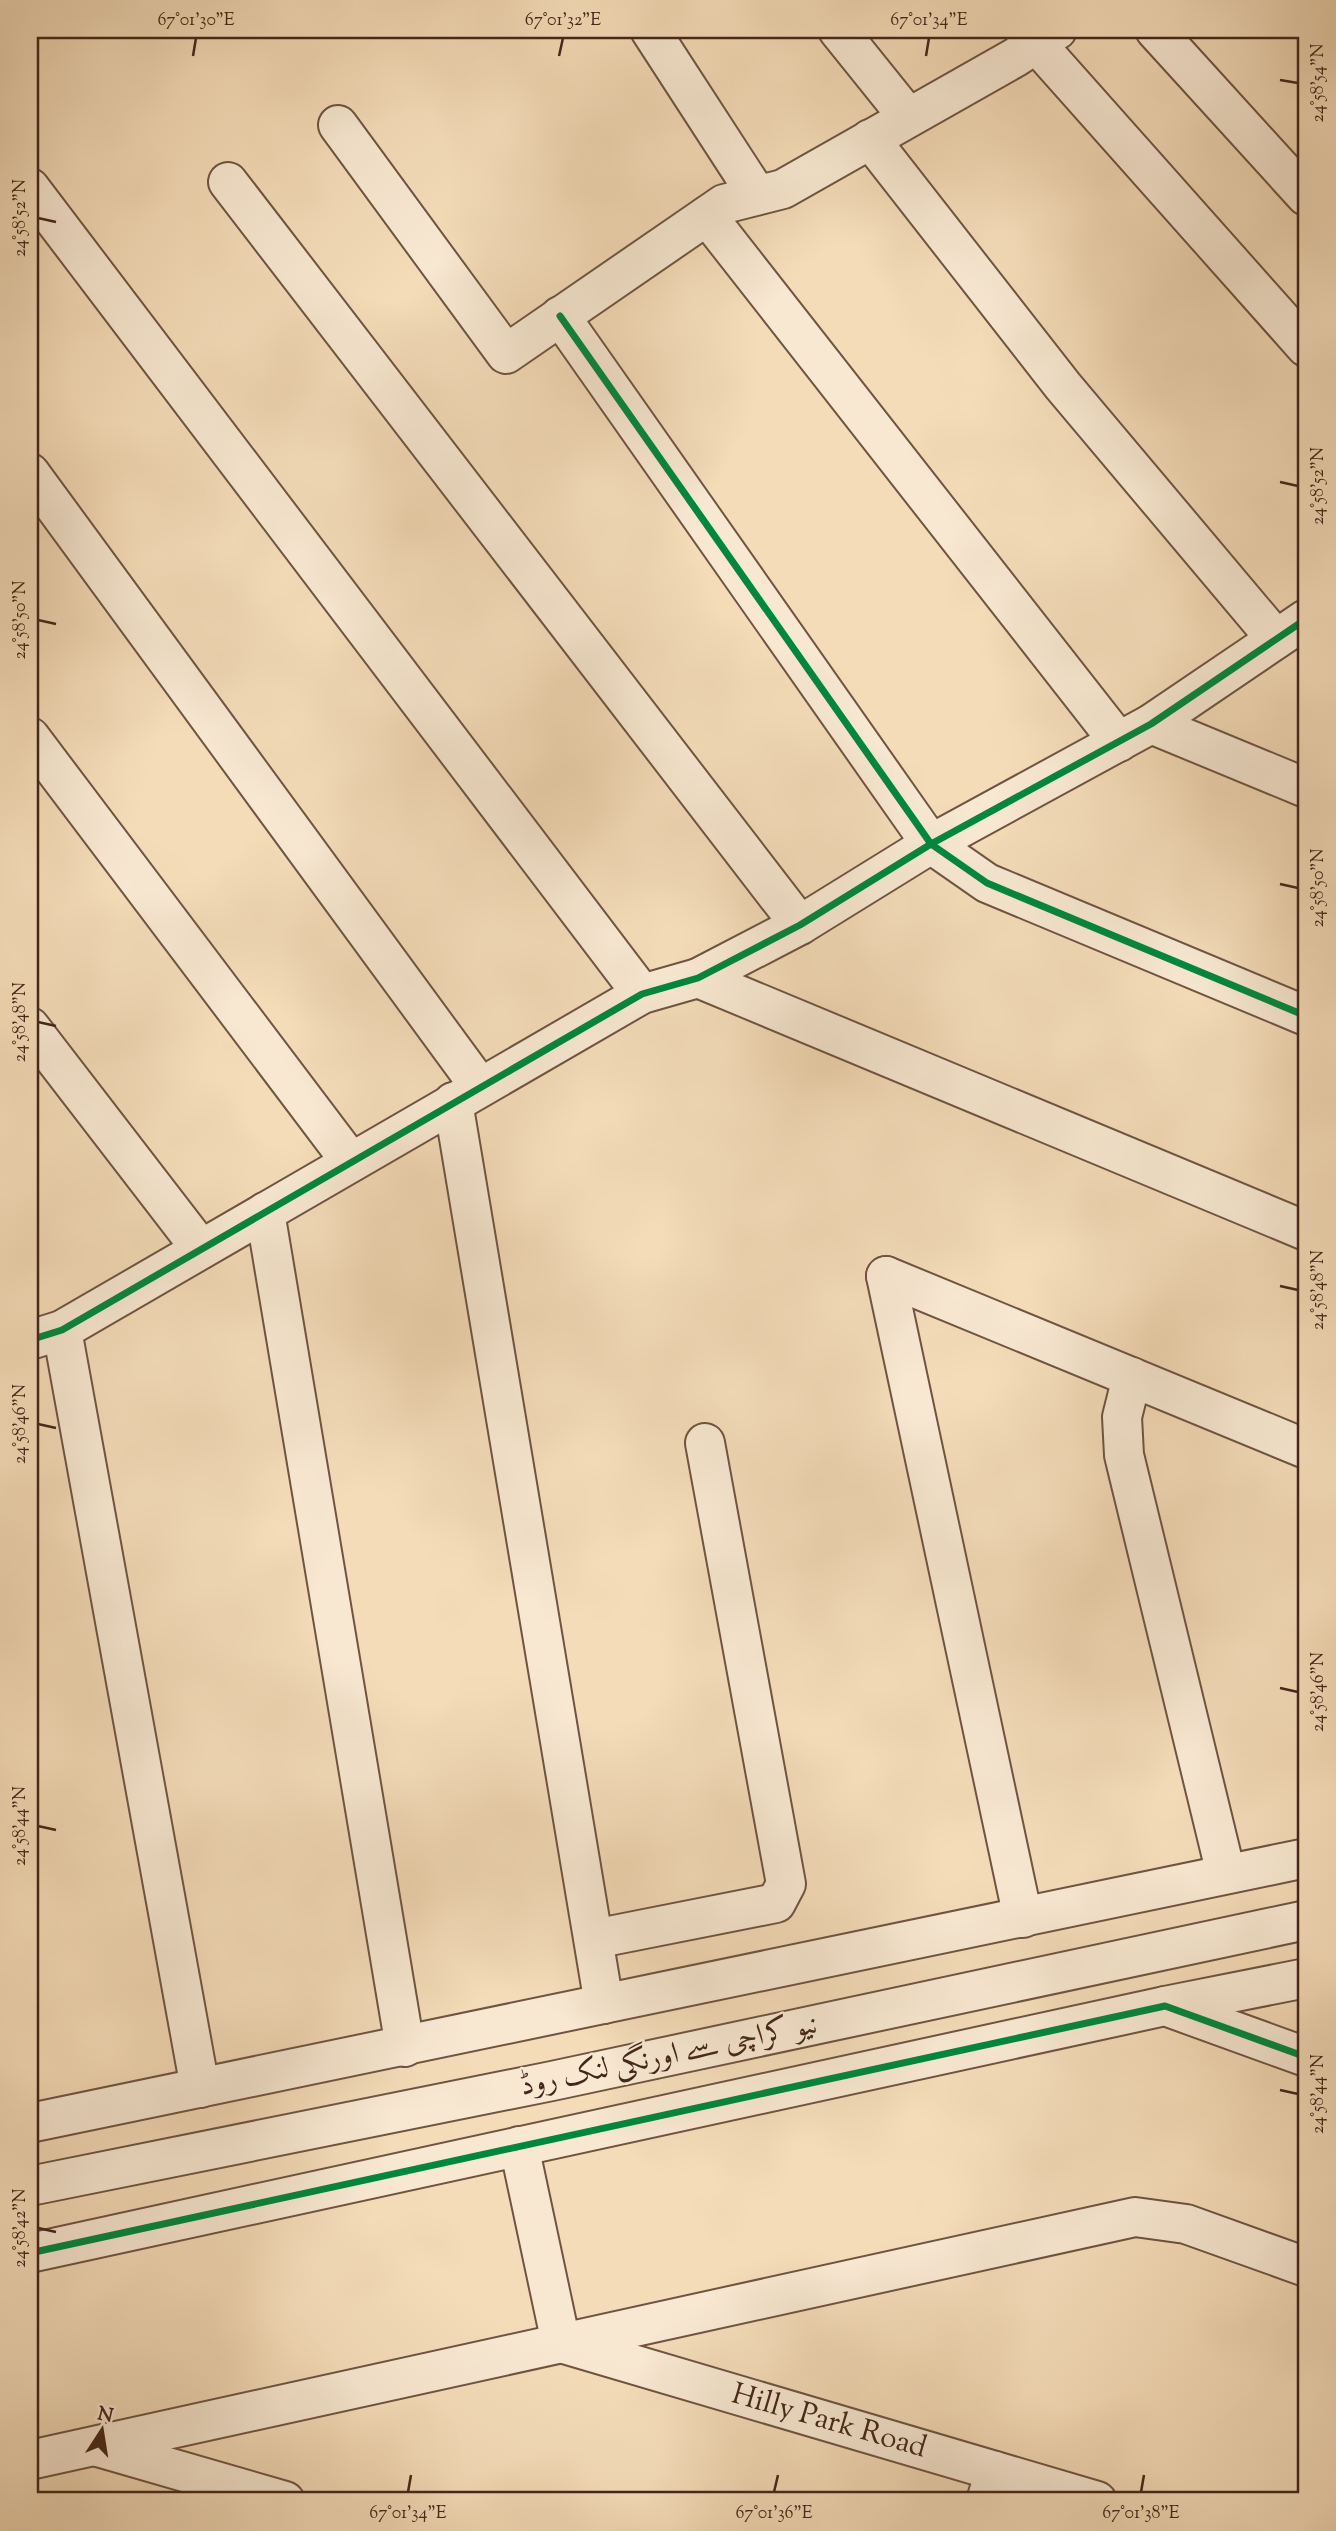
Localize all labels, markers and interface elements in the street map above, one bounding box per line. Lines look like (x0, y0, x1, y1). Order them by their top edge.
text: 67°01'30"E (157, 8, 235, 34)
text: 67°01'32"E (525, 8, 601, 34)
text: 67°01'34"E (890, 8, 968, 34)
text: 24°58'54"N (1306, 43, 1332, 123)
text: 24°58'52"N (8, 179, 34, 257)
text: 24°58'52"N (1306, 447, 1332, 525)
text: 24°58'50"N (8, 580, 34, 660)
text: 24°58'50"N (1306, 848, 1332, 928)
text: 24°58'48"N (8, 982, 34, 1062)
text: 24°58'48"N (1306, 1250, 1332, 1330)
text: 24°58'46"N (8, 1384, 34, 1464)
text: 24°58'46"N (1306, 1652, 1332, 1732)
text: 24°58'44"N (8, 1786, 34, 1866)
street label: نیو کراچی سے اورنگی لنک روڈ (516, 2003, 822, 2109)
text: 24°58'44"N (1306, 2054, 1332, 2134)
text: 24°58'42"N (8, 2188, 34, 2268)
street label: Hilly Park Road (726, 2374, 932, 2470)
north arrow (66, 2394, 136, 2464)
text: N (95, 2401, 115, 2431)
text: 67°01'34"E (369, 2501, 447, 2527)
text: 67°01'36"E (735, 2501, 813, 2527)
text: 67°01'38"E (1102, 2501, 1180, 2527)

